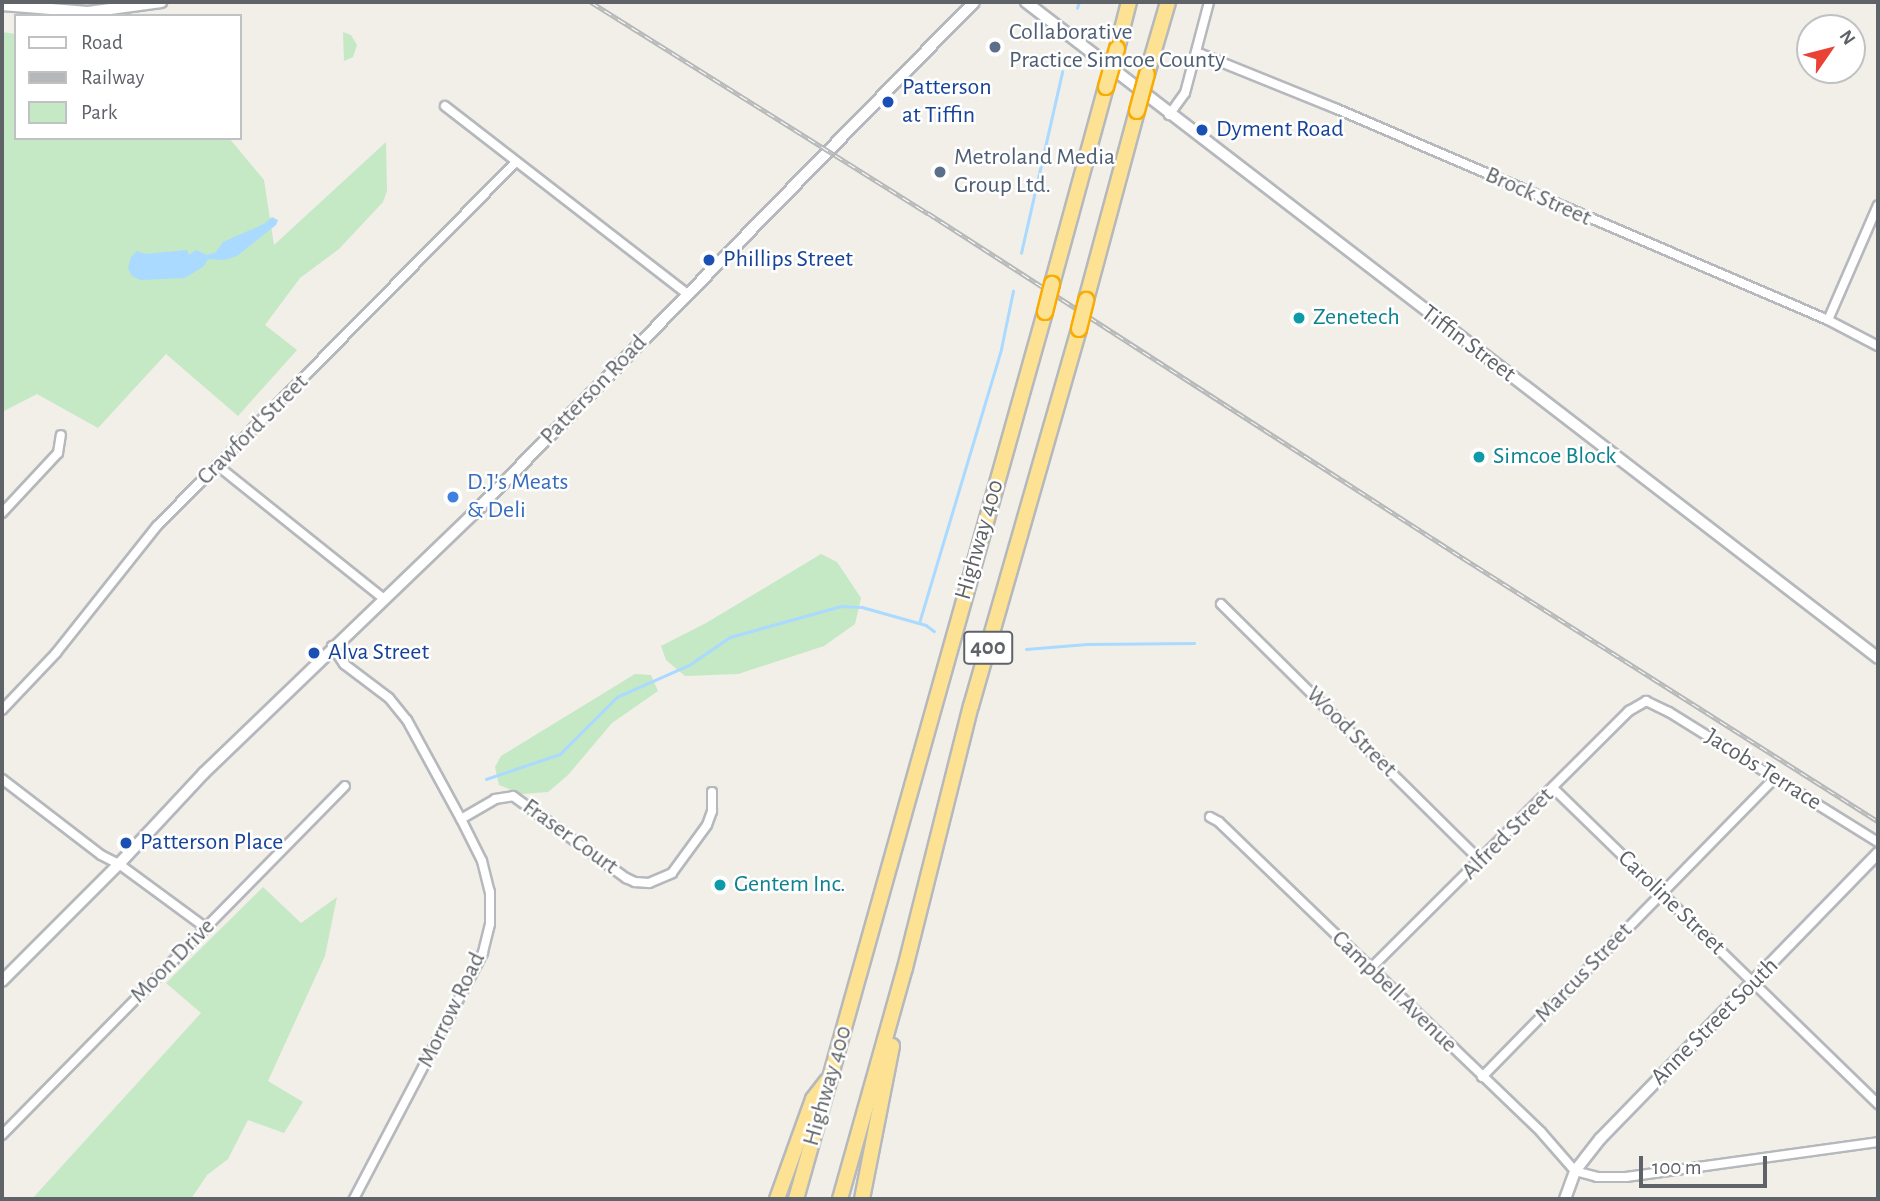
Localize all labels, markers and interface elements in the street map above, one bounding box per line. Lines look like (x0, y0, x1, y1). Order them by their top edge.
legend (14, 14, 242, 140)
north arrow (1796, 14, 1866, 84)
place label: Collaborative Practice Simcoe County (1009, 19, 1225, 75)
text: N (1835, 27, 1859, 49)
text: Road (81, 32, 123, 53)
marker: Collaborative Practice Simcoe County (987, 39, 1003, 55)
text: Railway (81, 67, 144, 88)
place label: Patterson at Tiffin (902, 74, 992, 130)
marker: Patterson at Tiffin (880, 94, 896, 110)
text: Park (81, 102, 117, 123)
place label: Dyment Road (1216, 116, 1344, 144)
marker: Dyment Road (1194, 122, 1210, 138)
place label: Metroland Media Group Ltd. (954, 144, 1115, 200)
street label: Brock Street (1481, 161, 1595, 233)
marker: Metroland Media Group Ltd. (932, 164, 948, 180)
place label: Phillips Street (723, 246, 853, 274)
marker: Phillips Street (701, 252, 717, 268)
street label: Tiffin Street (1415, 299, 1521, 389)
place label: Zenetech (1313, 304, 1400, 332)
marker: Zenetech (1291, 310, 1307, 326)
street label: Patterson Road (535, 329, 653, 451)
street label: Crawford Street (191, 368, 315, 492)
place label: Simcoe Block (1493, 443, 1616, 471)
marker: Simcoe Block (1471, 449, 1487, 465)
place label: D.J's Meats & Deli (467, 469, 568, 525)
street label: Highway 400 (949, 477, 1011, 603)
marker: D.J's Meats & Deli (445, 489, 461, 505)
road number: 400 (962, 628, 1014, 668)
place label: Alva Street (328, 639, 429, 667)
marker: Alva Street (306, 645, 322, 661)
street label: Wood Street (1300, 681, 1402, 783)
street label: Jacobs Terrace (1699, 723, 1827, 817)
street label: Alfred Street (1456, 782, 1560, 886)
street label: Fraser Court (517, 793, 623, 881)
place label: Patterson Place (140, 829, 283, 857)
marker: Patterson Place (118, 835, 134, 851)
street label: Caroline Street (1611, 845, 1731, 961)
place label: Gentem Inc. (734, 871, 845, 899)
marker: Gentem Inc. (712, 877, 728, 893)
street label: Moon Drive (125, 913, 221, 1009)
street label: Marcus Street (1529, 917, 1639, 1029)
street label: Campbell Avenue (1325, 925, 1463, 1059)
street label: Morrow Road (412, 948, 492, 1072)
street label: Anne Street South (1645, 952, 1785, 1092)
street label: Highway 400 (797, 1023, 859, 1149)
scale bar (1642, 1142, 1770, 1186)
text: 100 m (1652, 1157, 1702, 1178)

